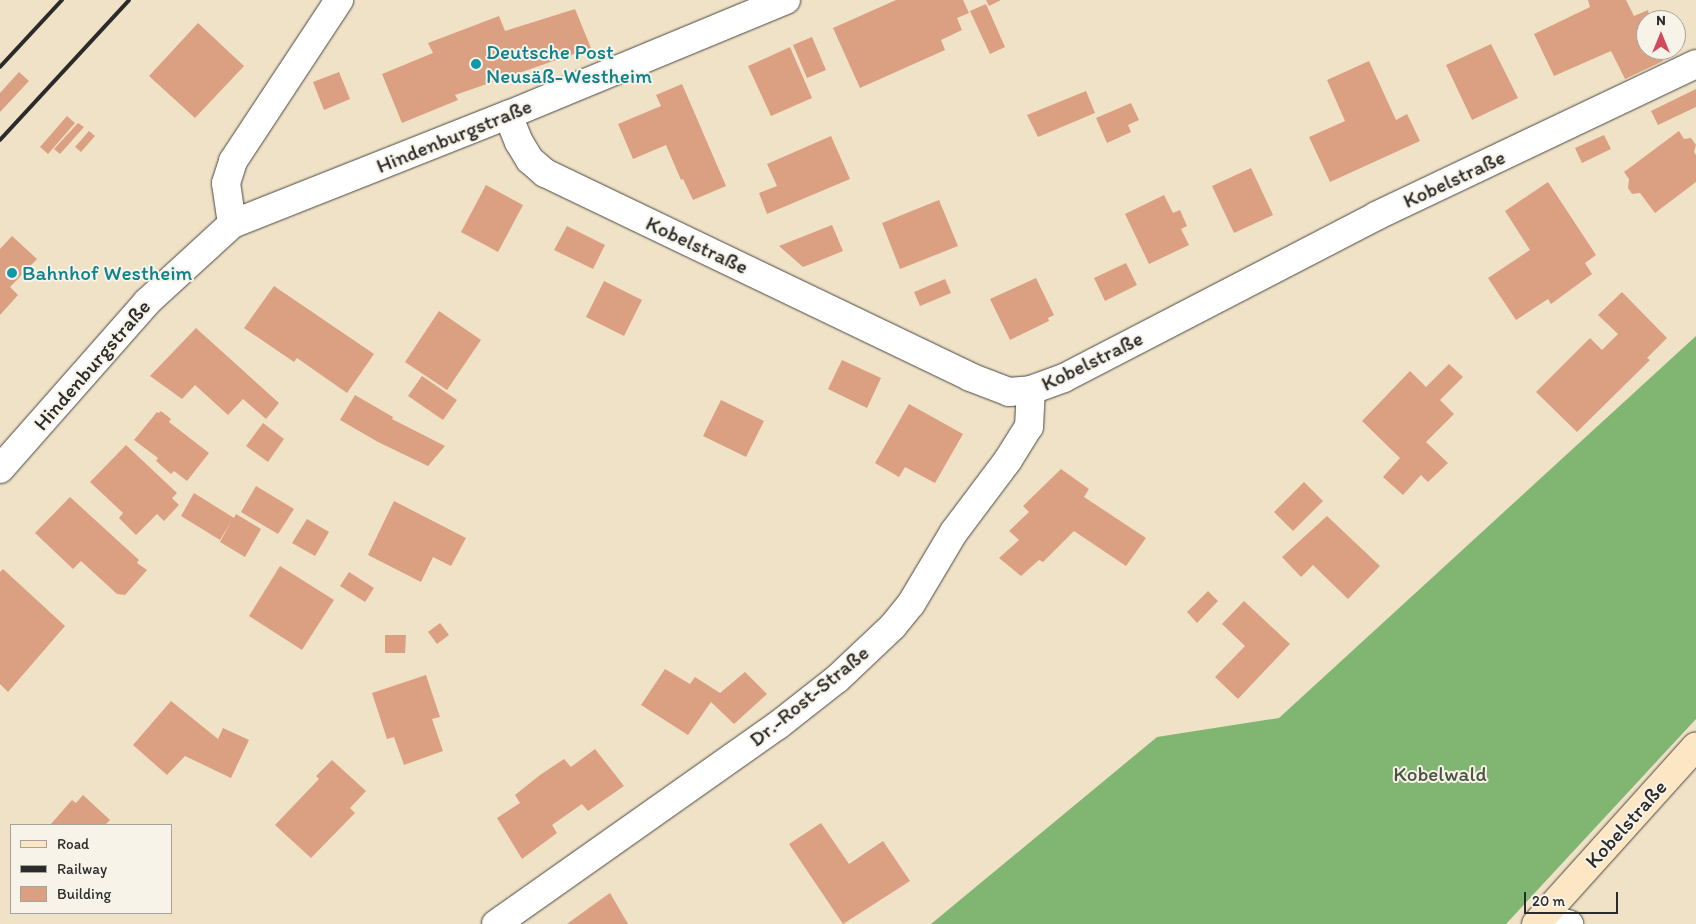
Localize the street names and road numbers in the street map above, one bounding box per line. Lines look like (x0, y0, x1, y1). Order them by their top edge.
street label: Hindenburgstraße (373, 93, 535, 179)
street label: Kobelstraße (1399, 144, 1509, 214)
street label: Kobelstraße (642, 210, 752, 280)
street label: Hindenburgstraße (28, 294, 156, 436)
street label: Kobelstraße (1037, 326, 1147, 396)
street label: Dr.-Rost-Straße (744, 640, 874, 752)
street label: Kobelstraße (1580, 775, 1672, 873)

